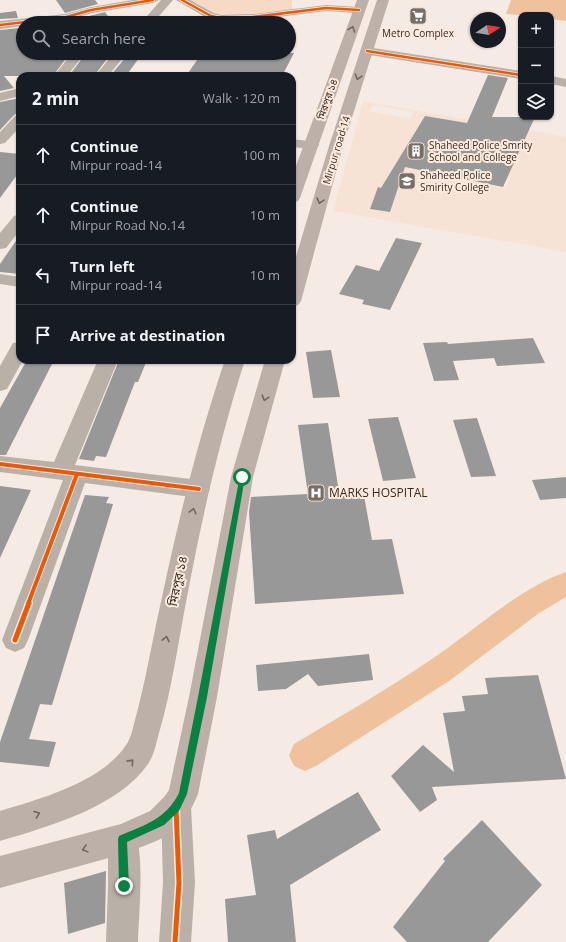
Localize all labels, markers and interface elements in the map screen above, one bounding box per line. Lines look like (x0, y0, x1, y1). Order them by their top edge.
supermarket icon: Metro Complex (408, 6, 428, 26)
north arrow (470, 12, 506, 48)
map controls (518, 12, 554, 120)
button: + (518, 12, 554, 48)
search box (16, 16, 296, 60)
one-way arrow (347, 26, 356, 33)
place label: Metro Complex (382, 26, 455, 40)
icon: search (30, 27, 52, 49)
text: Search here (62, 28, 146, 48)
button: − (518, 48, 554, 84)
one-way arrow (354, 73, 363, 80)
street label: মিরপুর ১৪ (313, 77, 341, 122)
button: layers (518, 84, 554, 120)
text: 2 min (32, 87, 79, 110)
text: Walk · 120 m (203, 89, 280, 107)
street label: Mirpur road-14 (319, 114, 353, 186)
text: Continue (70, 136, 138, 156)
place label: Shaheed Police Smrity School and College (429, 138, 533, 164)
building icon: Shaheed Police Smrity School and College (406, 141, 426, 161)
icon: ahead (32, 144, 54, 166)
text: 100 m (242, 146, 280, 164)
text: Mirpur road-14 (70, 156, 162, 174)
place label: Shaheed Police Smirity College (420, 168, 491, 194)
school or university icon: Shaheed Police Smirity College (397, 171, 417, 191)
text: Continue (70, 196, 138, 216)
one-way arrow (316, 198, 325, 205)
icon: ahead (32, 204, 54, 226)
text: 10 m (250, 206, 280, 224)
text: Mirpur Road No.14 (70, 216, 185, 234)
text: Turn left (70, 256, 135, 276)
icon: left (32, 264, 54, 286)
text: 10 m (250, 266, 280, 284)
text: Mirpur road-14 (70, 276, 162, 294)
icon: arrive (32, 324, 54, 346)
text: Arrive at destination (70, 325, 225, 345)
one-way arrow (261, 394, 269, 401)
route start (233, 468, 251, 486)
hospital icon: MARKS HOSPITAL (306, 483, 326, 503)
place label: MARKS HOSPITAL (329, 484, 428, 501)
one-way arrow (188, 508, 197, 515)
street label: মিরপুর ১৪ (164, 554, 191, 608)
one-way arrow (161, 635, 170, 642)
one-way arrow (126, 759, 133, 767)
one-way arrow (34, 810, 41, 818)
one-way arrow (81, 845, 88, 853)
route end (115, 877, 133, 895)

